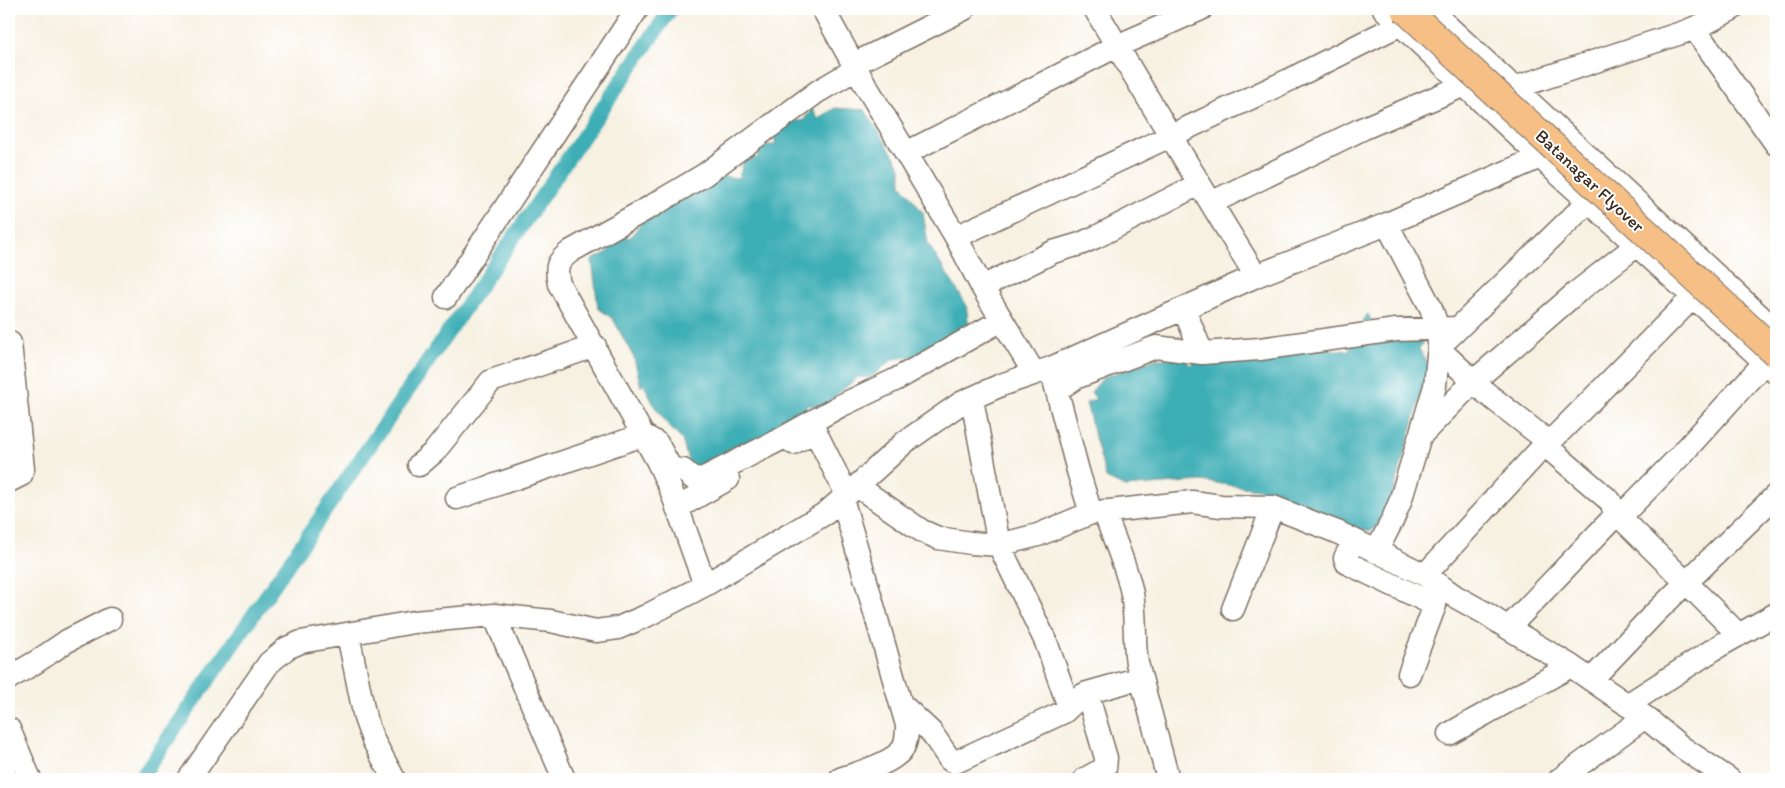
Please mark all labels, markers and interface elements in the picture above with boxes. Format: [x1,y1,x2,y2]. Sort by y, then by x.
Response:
street label: Batanagar Flyover [1531,125,1649,237]

